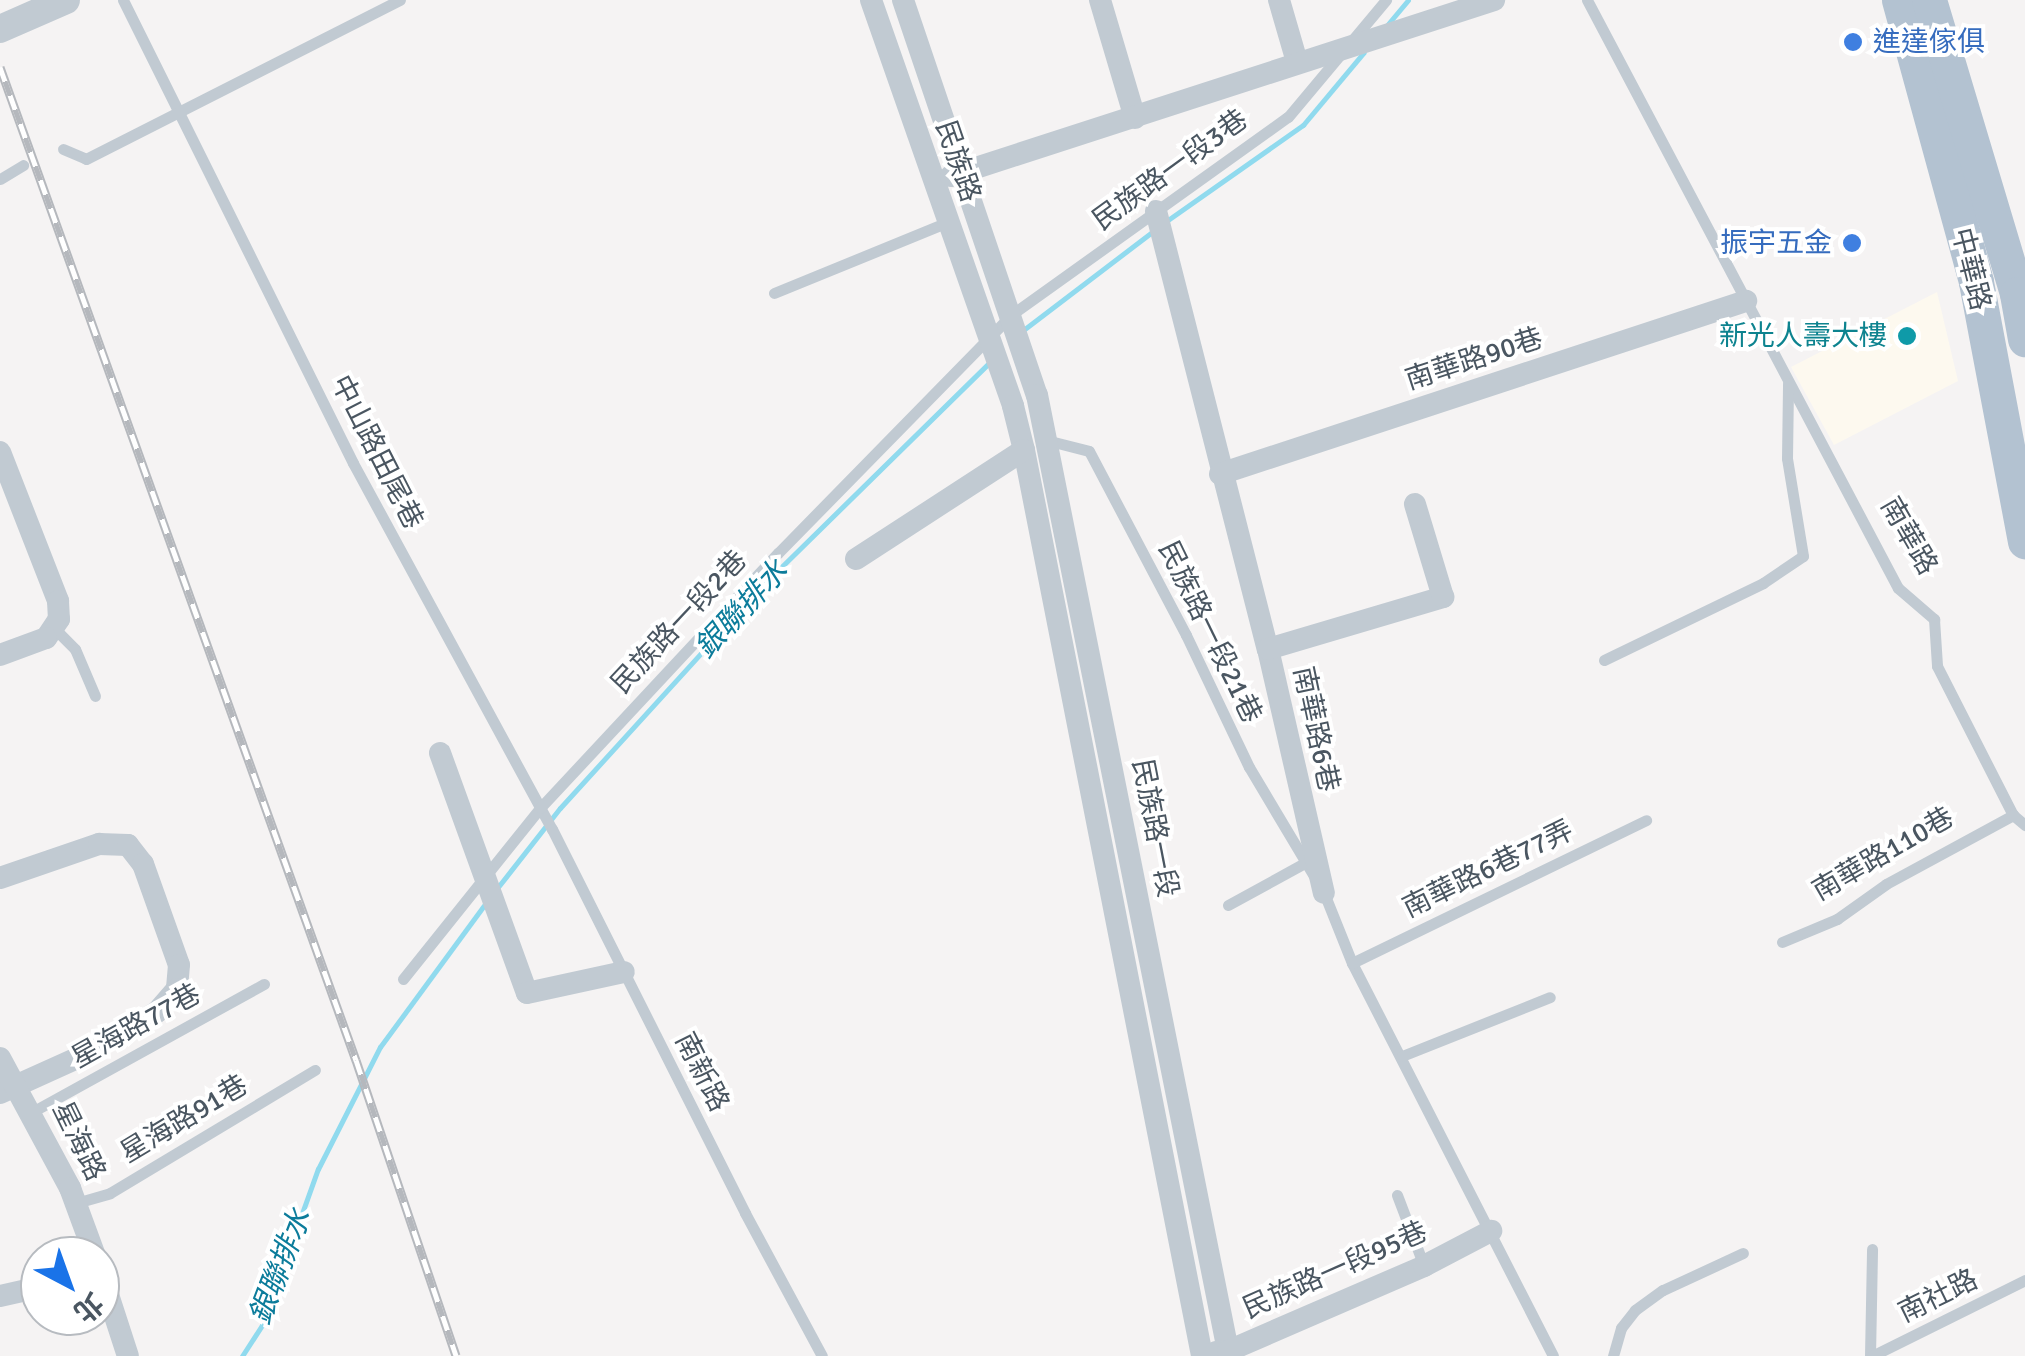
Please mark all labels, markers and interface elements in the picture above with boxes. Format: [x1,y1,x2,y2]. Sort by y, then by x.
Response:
place label: 進達傢俱 [1873,25,1985,59]
marker: 進達傢俱 [1842,31,1864,53]
street label: 民族路一段3巷 [1086,103,1254,237]
street label: 民族路 [928,116,988,206]
street label: 中華路 [1945,224,1997,314]
place label: 振宇五金 [1720,226,1832,260]
marker: 振宇五金 [1841,232,1863,254]
place label: 新光人壽大樓 [1719,319,1887,353]
street label: 南華路90巷 [1401,321,1547,397]
marker: 新光人壽大樓 [1896,325,1918,347]
street label: 中山路田尾巷 [324,370,430,534]
street label: 南華路 [1873,491,1945,581]
street label: 民族路一段21巷 [1151,536,1269,728]
street label: 民族路一段2巷 [604,544,754,700]
water label: 銀聯排水 [688,554,796,666]
street label: 南華路6巷 [1286,663,1346,795]
street label: 民族路一段 [1125,756,1185,900]
street label: 南華路110巷 [1806,800,1960,908]
street label: 南華路6巷77弄 [1397,813,1579,925]
street label: 星海路77巷 [66,977,206,1075]
street label: 南新路 [668,1027,736,1117]
street label: 星海路91巷 [114,1068,254,1170]
street label: 星海路 [45,1096,113,1186]
water label: 銀聯排水 [243,1205,319,1329]
street label: 民族路一段95巷 [1238,1214,1432,1326]
north arrow [20,1236,120,1336]
street label: 南社路 [1893,1262,1983,1330]
text: 北 [67,1285,110,1329]

